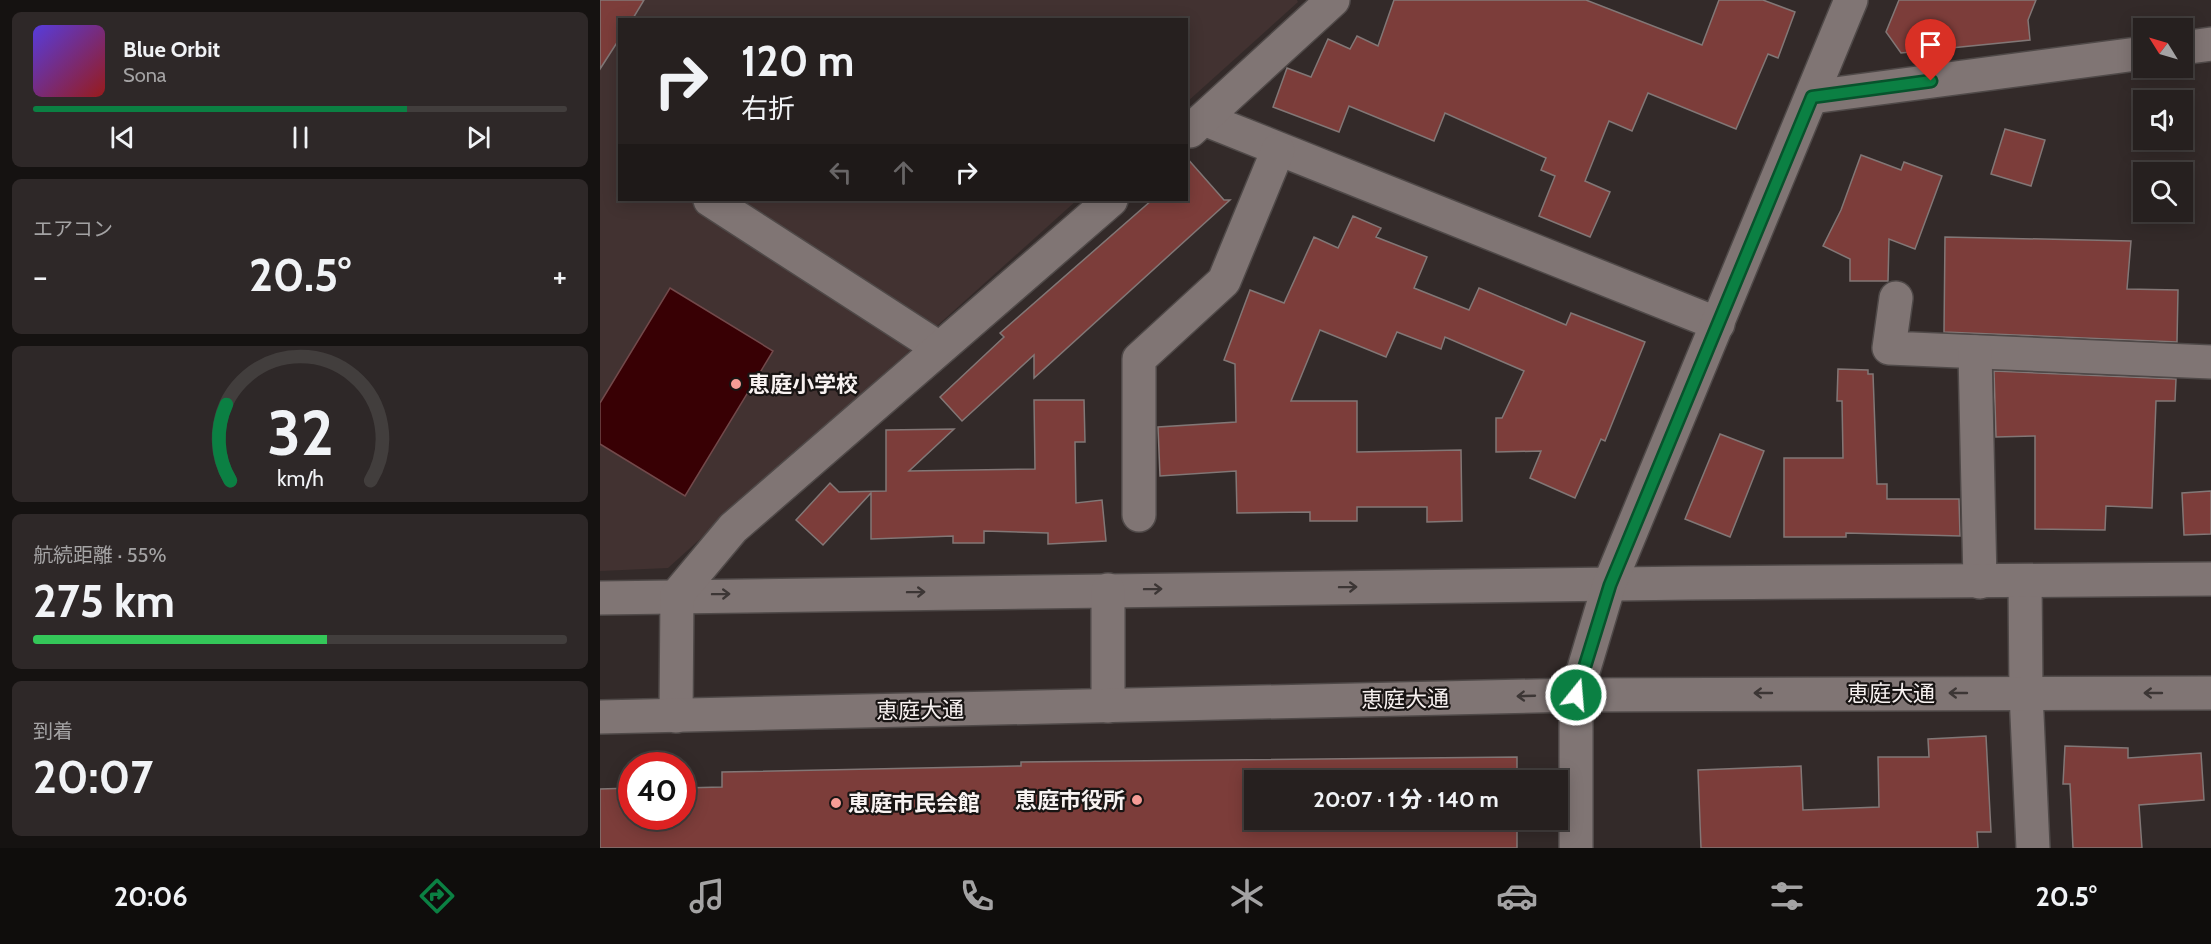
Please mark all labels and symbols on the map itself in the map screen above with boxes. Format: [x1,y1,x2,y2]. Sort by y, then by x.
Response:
north arrow [2133,18,2193,78]
pin [1905,19,1956,81]
place label: 恵庭小学校 [748,371,858,398]
marker: 恵庭小学校 [729,377,743,391]
one-way arrow [1338,581,1358,593]
one-way arrow [1143,583,1163,595]
one-way arrow [906,586,926,598]
one-way arrow [711,589,731,600]
position arrow [1544,663,1608,727]
street label: 恵庭大通 [1847,680,1935,707]
street label: 恵庭大通 [1361,685,1449,714]
one-way arrow [1753,687,1773,699]
one-way arrow [1948,687,1968,699]
one-way arrow [2143,687,2163,699]
one-way arrow [1516,690,1536,702]
street label: 恵庭大通 [876,696,964,725]
speed limit sign: 40 [618,752,696,830]
place label: 恵庭市役所 [1015,787,1125,814]
place label: 恵庭市民会館 [848,790,980,817]
marker: 恵庭市役所 [1130,793,1144,807]
marker: 恵庭市民会館 [829,796,843,810]

